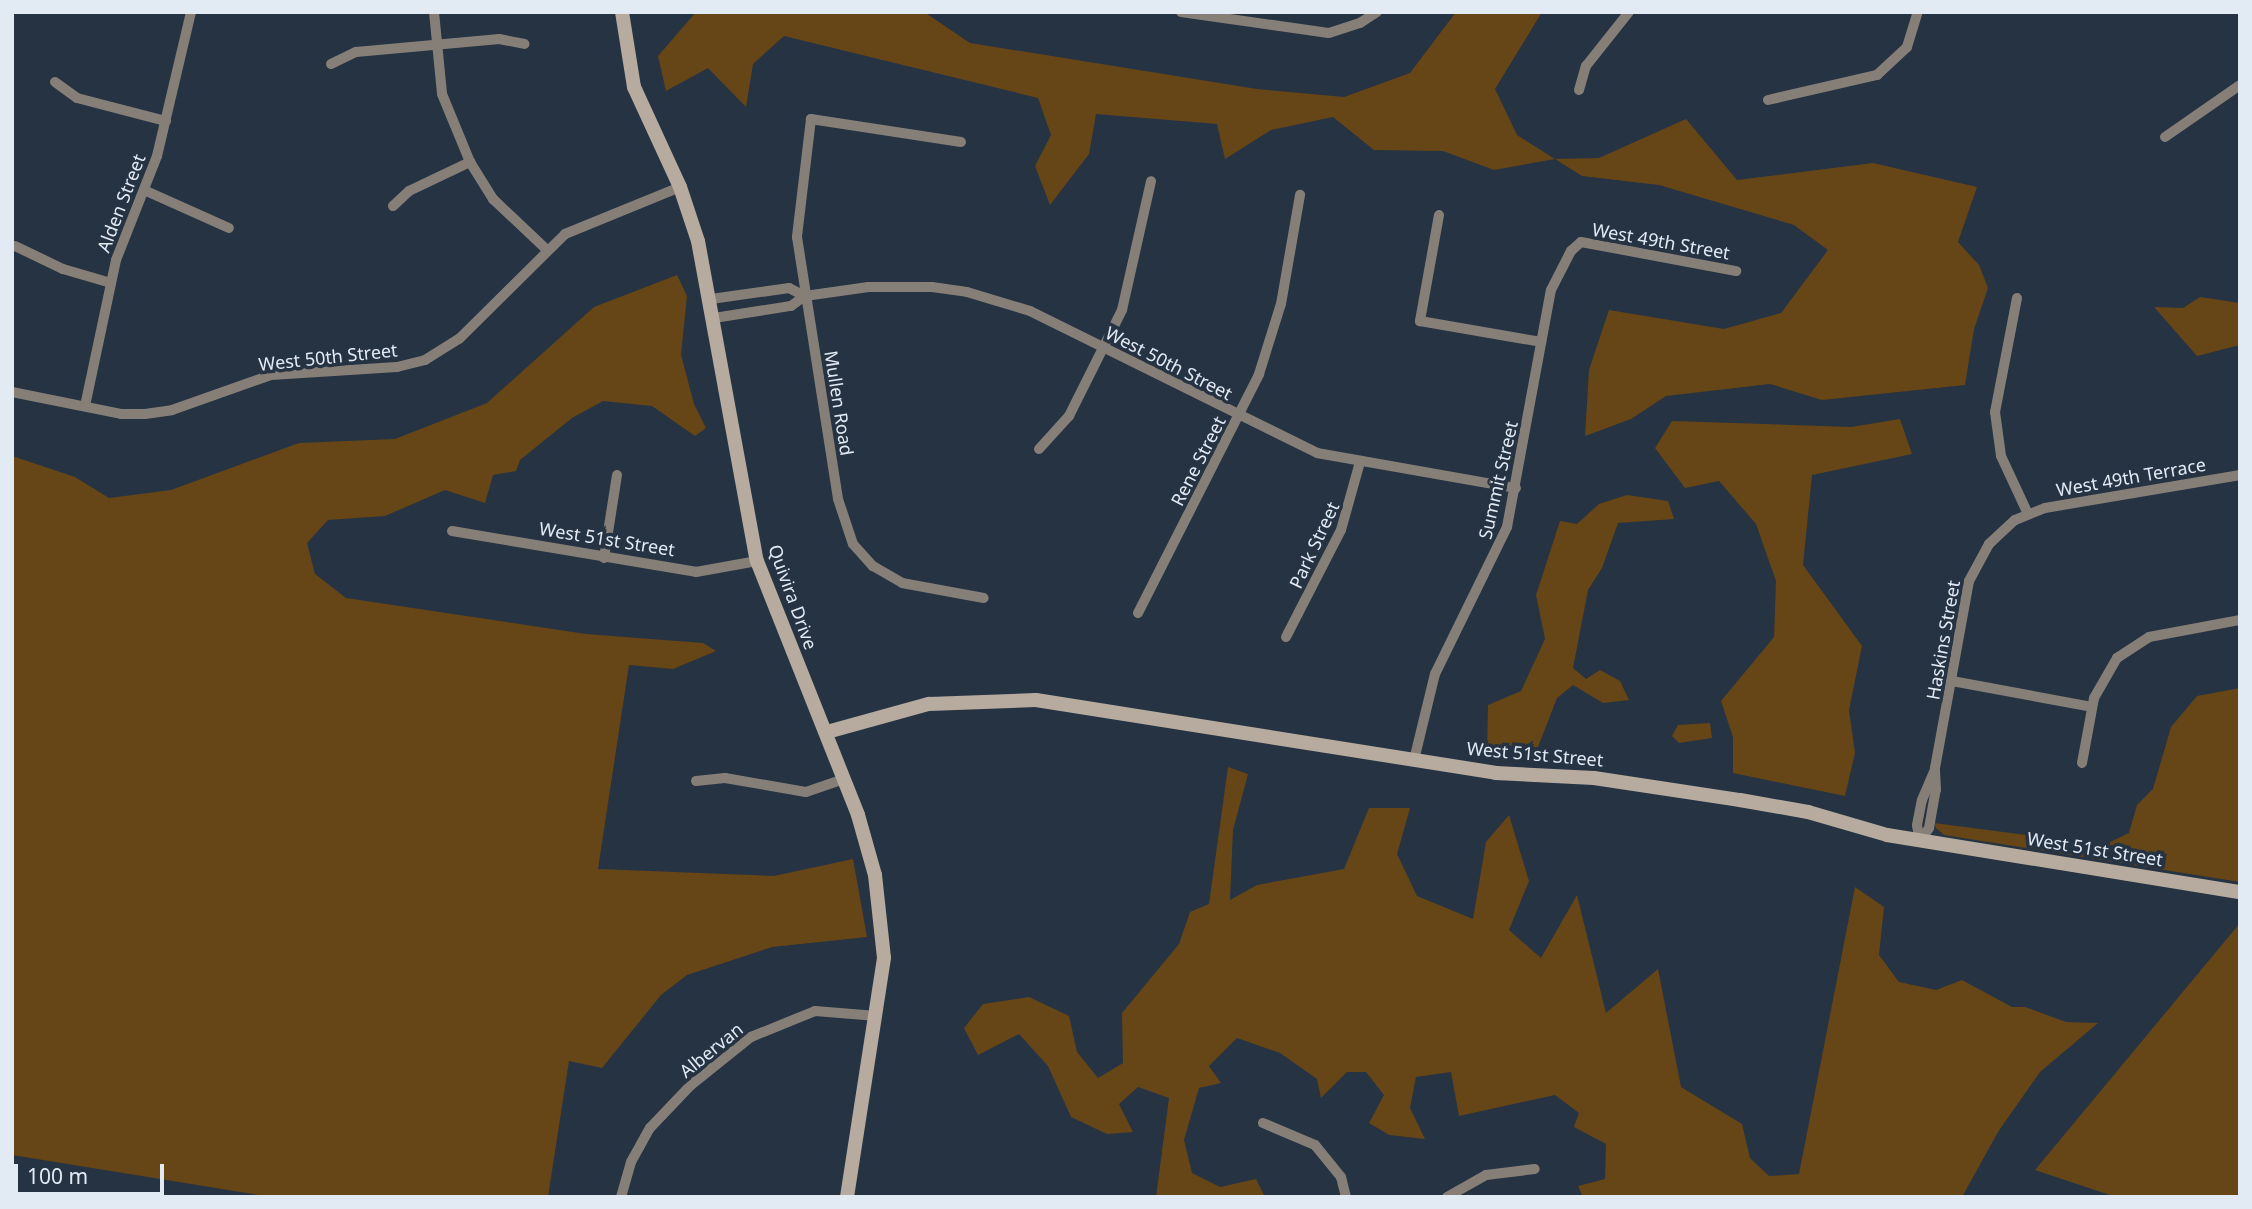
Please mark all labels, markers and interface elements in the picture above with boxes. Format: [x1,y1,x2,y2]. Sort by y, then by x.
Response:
street label: Alden Street [92,151,150,255]
street label: West 49th Street [1590,218,1732,264]
street label: West 50th Street [1102,322,1236,404]
street label: West 50th Street [258,339,398,375]
street label: Mullen Road [820,349,858,457]
street label: Rene Street [1166,413,1230,509]
street label: Summit Street [1474,419,1522,541]
street label: West 49th Terrace [2055,453,2207,501]
street label: Park Street [1285,498,1343,592]
street label: West 51st Street [538,518,676,560]
street label: Quivira Drive [764,542,822,652]
street label: Haskins Street [1922,579,1964,701]
street label: West 51st Street [1466,737,1604,771]
street label: West 51st Street [2026,828,2164,870]
street label: Albervan [675,1018,747,1082]
scale bar [18,1150,168,1194]
text: 100 m [27,1162,88,1190]

